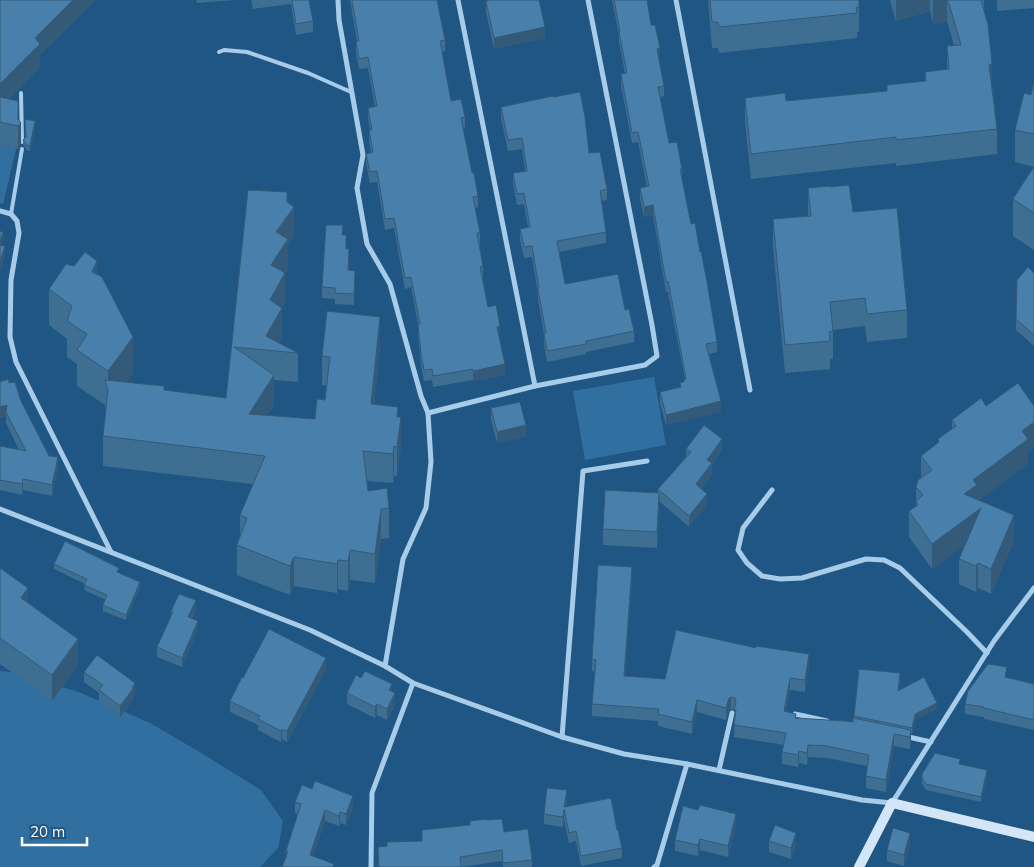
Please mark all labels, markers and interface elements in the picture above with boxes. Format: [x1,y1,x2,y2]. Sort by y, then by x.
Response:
scale bar [22,814,88,846]
text: 20 m [30,822,65,841]

